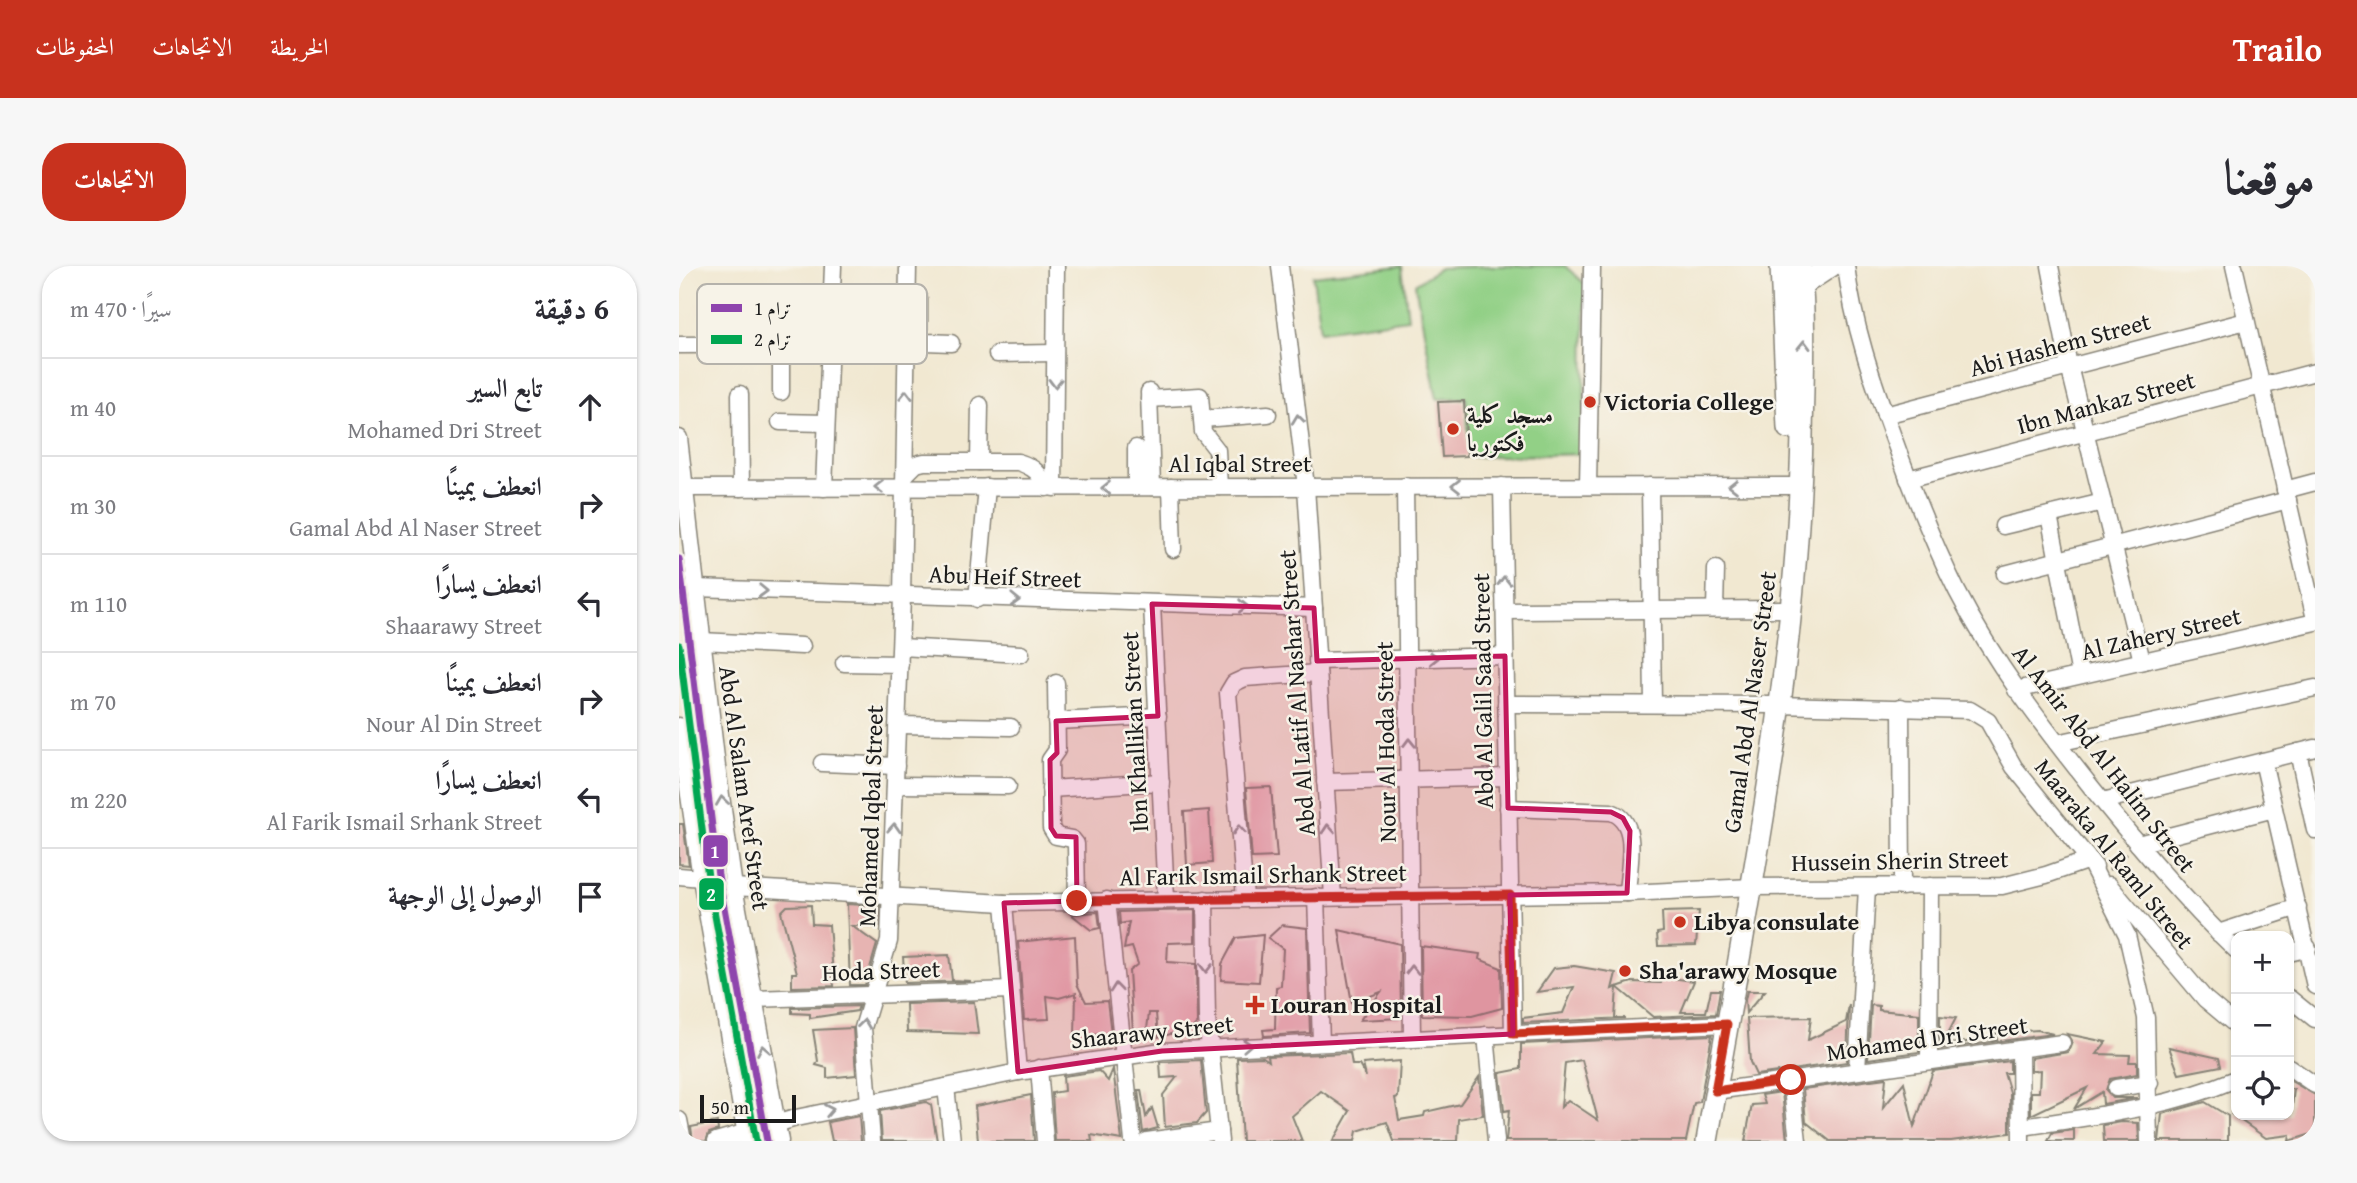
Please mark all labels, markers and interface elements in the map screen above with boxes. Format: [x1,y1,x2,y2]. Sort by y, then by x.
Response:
text: Trailo [2233,25,2322,73]
text: المحفوظات [35,29,114,64]
text: الاتجاهات [152,29,232,64]
text: الخريطة [270,29,329,64]
text: موقعنا [2223,140,2315,212]
button: الاتجاهات [42,143,186,221]
legend [697,284,927,364]
text: 6 دقيقة [534,286,609,330]
text: سيرًا · 470 m [70,292,172,325]
text: ترام 1 [754,294,792,325]
street label: Abi Hashem Street [1965,303,2155,386]
text: ترام 2 [754,325,792,356]
one-way arrow [1796,339,1812,350]
street label: Ibn Mankaz Street [2013,362,2199,443]
text: تابع السير [468,368,542,407]
one-way arrow [1047,378,1063,389]
place label: Victoria College [1604,384,1774,419]
icon: ahead [571,388,609,426]
one-way arrow [898,389,914,399]
text: 40 m [70,391,116,424]
marker: Victoria College [1582,394,1598,410]
place label: مسجد كلية فكتوريا [1467,397,1553,460]
text: Mohamed Dri Street [348,413,542,446]
one-way arrow [1290,413,1305,425]
marker: مسجد كلية فكتوريا [1445,421,1461,437]
street label: Al Iqbal Street [1168,446,1312,481]
text: انعطف يمينًا [446,466,542,505]
one-way arrow [1450,478,1461,494]
one-way arrow [1727,478,1737,494]
one-way arrow [873,479,883,495]
one-way arrow [1100,480,1111,495]
icon: right [571,486,609,524]
text: 30 m [70,489,116,522]
text: Gamal Abd Al Naser Street [289,511,542,544]
street label: Abd Al Latif Al Nashar Street [1269,548,1324,837]
street label: Abu Heif Street [928,556,1083,597]
text: انعطف يسارًا [435,564,542,603]
street label: Gamal Abd Al Naser Street [1714,568,1785,835]
street label: Abd Al Galil Saad Street [1463,572,1502,809]
one-way arrow [1496,576,1512,586]
icon: left [571,584,609,622]
one-way arrow [758,584,769,599]
text: 110 m [70,587,127,620]
one-way arrow [1011,592,1021,608]
one-way arrow [1238,598,1248,614]
street label: Al Zahery Street [2077,598,2245,669]
text: Shaarawy Street [385,609,542,642]
street label: Ibn Khallikan Street [1112,630,1157,833]
street label: Al Amir Abd Al Halim Street [2004,637,2205,880]
street label: Nour Al Hoda Street [1366,641,1405,843]
one-way arrow [1430,650,1440,666]
text: انعطف يمينًا [446,662,542,701]
street label: Abd Al Salam Aref Street [710,663,779,913]
icon: right [571,682,609,720]
text: 70 m [70,685,116,718]
street label: Mohamed Iqbal Street [849,704,892,928]
text: Nour Al Din Street [366,707,542,740]
one-way arrow [1401,737,1417,747]
street label: Maaraka Al Raml Street [2026,751,2203,957]
text: انعطف يسارًا [435,760,542,799]
icon: left [571,780,609,818]
text: 220 m [70,783,127,816]
one-way arrow [714,795,729,807]
text: Al Farik Ismail Srhank Street [266,805,542,838]
one-way arrow [886,823,901,834]
one-way arrow [1321,823,1336,834]
one-way arrow [1232,825,1247,836]
line badge: 1 [702,834,729,868]
text: 1 [710,837,720,865]
street label: Hussein Sherin Street [1791,841,2009,880]
street label: Al Farik Ismail Srhank Street [1119,854,1408,895]
text: الوصول إلى الوجهة [388,875,542,914]
line badge: 2 [698,877,725,911]
icon: arrive [571,878,609,916]
text: 2 [706,880,716,908]
route end [1061,885,1092,916]
place label: Libya consulate [1694,904,1860,939]
marker: Libya consulate [1672,914,1688,930]
map controls [2231,931,2294,1120]
button: + [2231,931,2294,994]
street label: Hoda Street [821,951,941,990]
place label: Sha'arawy Mosque [1639,953,1838,988]
one-way arrow [1198,963,1214,973]
marker: Sha'arawy Mosque [1617,963,1633,979]
one-way arrow [1404,964,1419,975]
one-way arrow [1109,982,1124,994]
place label: Louran Hospital [1271,987,1443,1022]
button: − [2231,994,2294,1057]
marker: Louran Hospital [1245,995,1265,1015]
street label: Shaarawy Street [1069,1005,1236,1057]
street label: Mohamed Dri Street [1824,1007,2030,1070]
one-way arrow [857,1018,872,1030]
one-way arrow [1242,1038,1253,1053]
one-way arrow [756,1044,771,1056]
button: locate [2231,1057,2294,1120]
route start [1775,1064,1806,1095]
scale bar [700,1092,796,1124]
text: 50 m [711,1093,749,1121]
one-way arrow [823,1104,835,1119]

